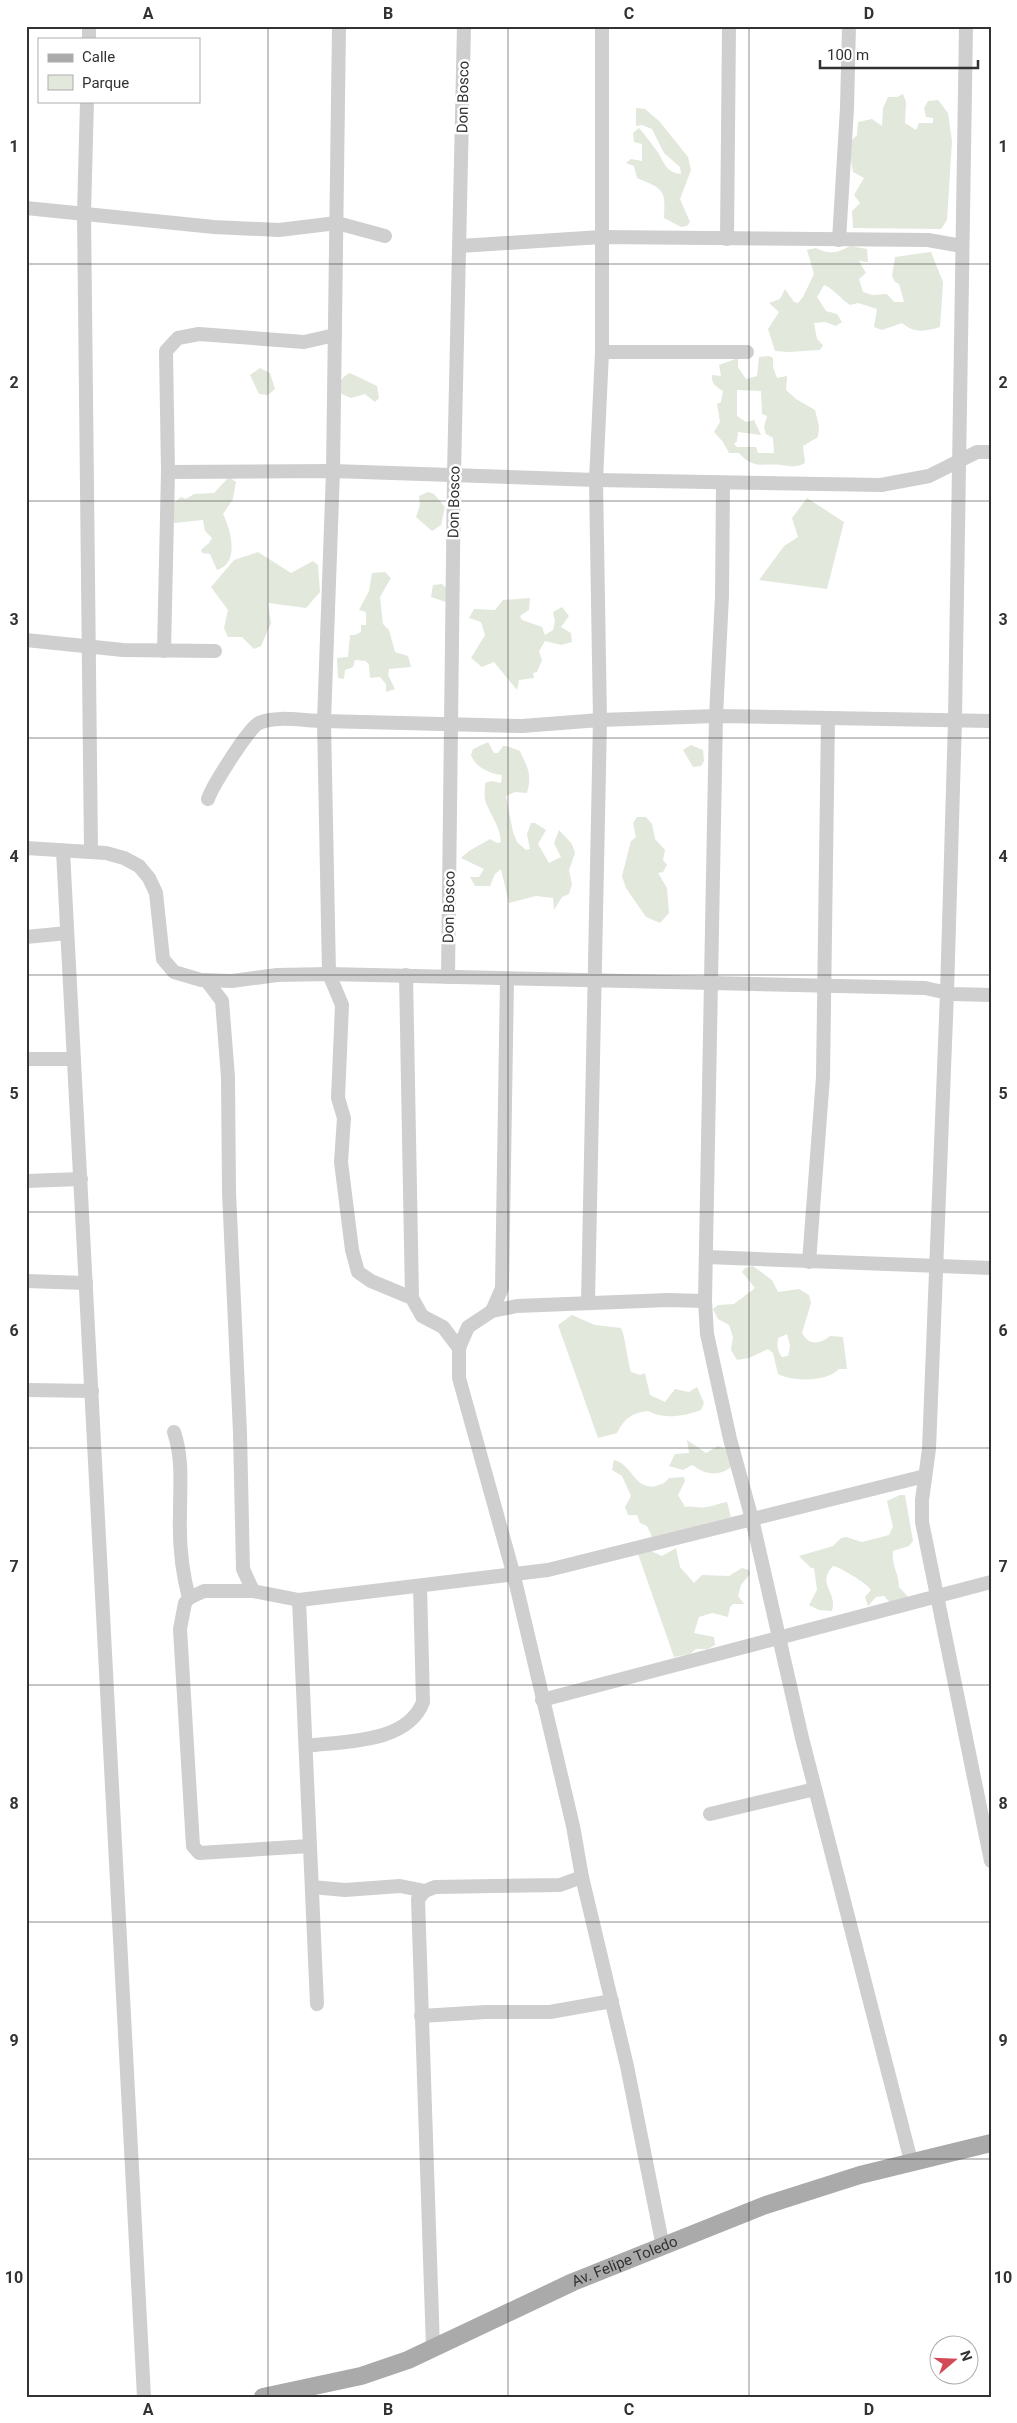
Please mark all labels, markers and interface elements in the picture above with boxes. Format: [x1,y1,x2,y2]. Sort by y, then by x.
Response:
text: A [143,4,154,23]
text: B [383,4,393,23]
text: C [624,4,634,23]
text: D [864,4,874,23]
legend [38,38,200,102]
scale bar [820,38,977,70]
text: 100 m [827,46,869,64]
text: Calle [82,48,115,66]
street label: Don Bosco [453,61,473,133]
text: Parque [82,74,129,92]
text: 1 [9,137,19,156]
text: 1 [998,137,1008,156]
text: 2 [9,373,19,392]
text: 2 [998,373,1008,392]
street label: Don Bosco [444,466,464,538]
text: 3 [9,610,19,629]
text: 3 [998,610,1008,629]
text: 4 [9,847,19,866]
text: 4 [998,847,1008,866]
street label: Don Bosco [439,871,459,943]
text: 5 [9,1084,19,1103]
text: 5 [998,1084,1008,1103]
text: 6 [9,1321,19,1340]
text: 6 [998,1321,1008,1340]
text: 7 [9,1557,19,1576]
text: 7 [998,1557,1008,1576]
text: 8 [9,1794,19,1813]
text: 8 [998,1794,1008,1813]
text: 9 [9,2031,19,2050]
text: 9 [998,2031,1008,2050]
street label: Av. Felipe Toledo [569,2232,680,2291]
text: 10 [5,2268,23,2287]
text: 10 [994,2268,1012,2287]
north arrow [930,2336,980,2386]
text: N [957,2348,975,2363]
text: A [143,2400,154,2419]
text: B [383,2400,393,2419]
text: C [624,2400,634,2419]
text: D [864,2400,874,2419]

